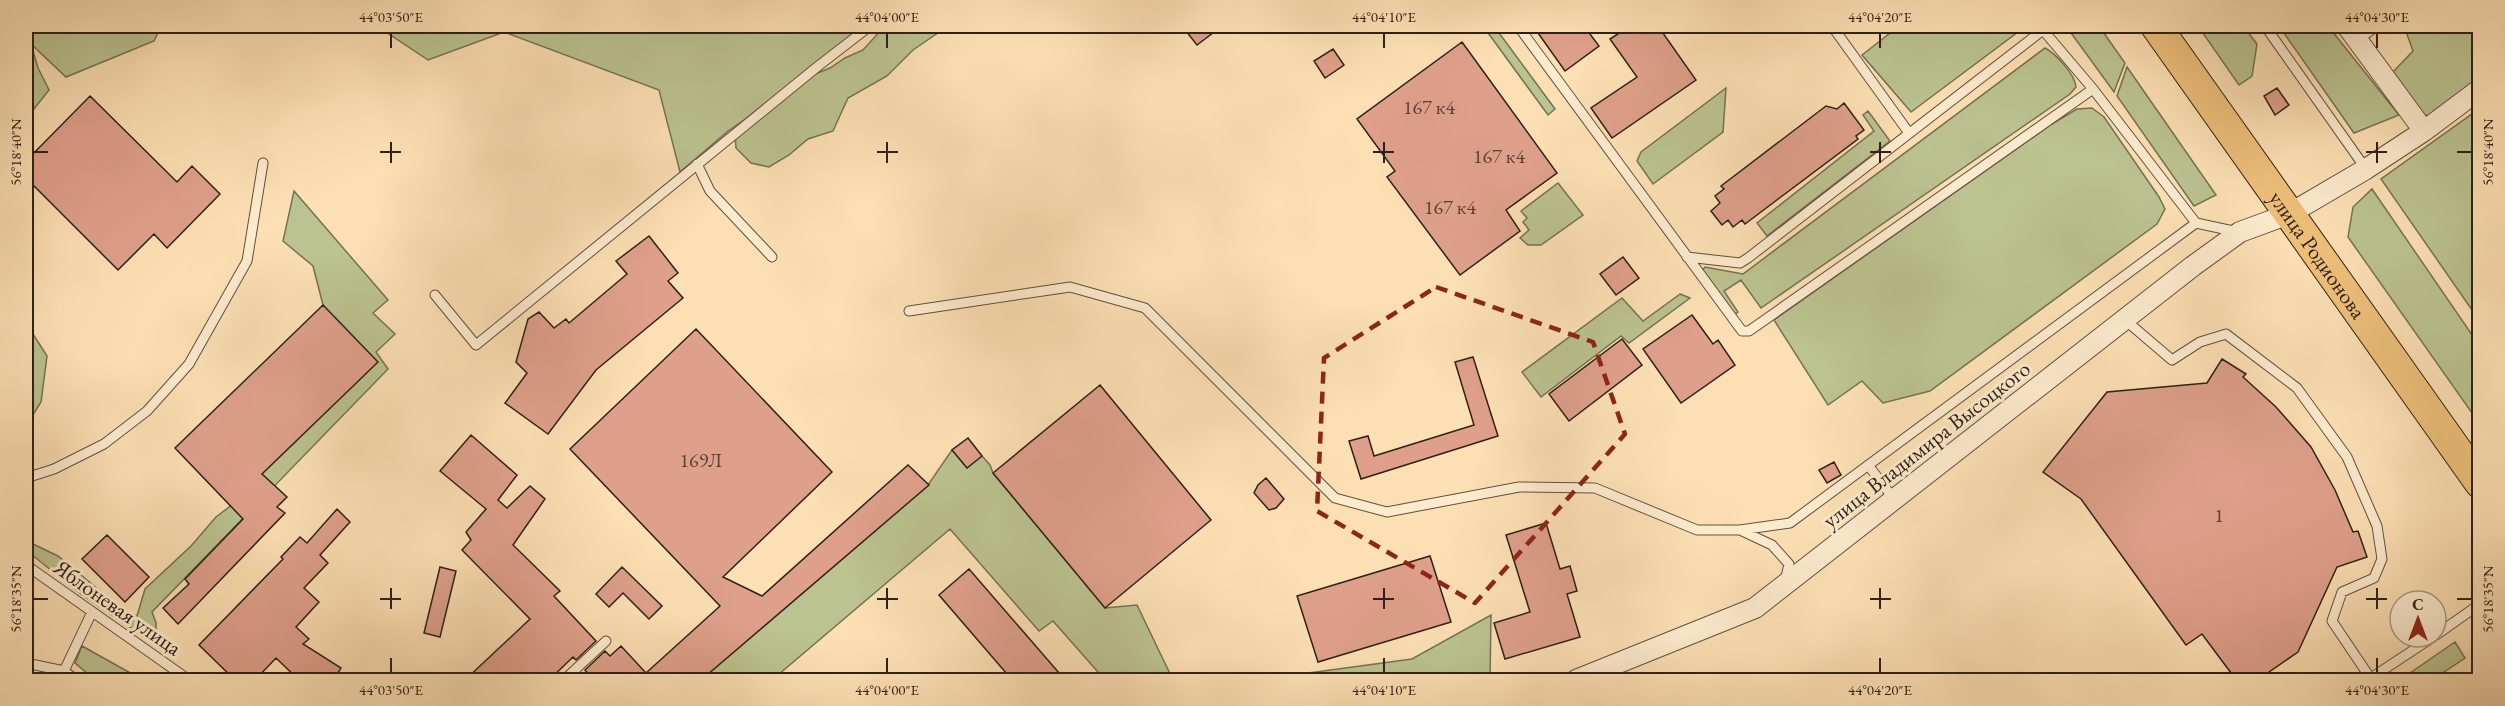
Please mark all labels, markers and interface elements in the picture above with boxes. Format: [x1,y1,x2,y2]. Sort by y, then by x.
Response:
text: 44°03'50"E [359,7,424,26]
text: 44°04'00"E [855,7,920,26]
text: 44°04'10"E [1352,7,1417,26]
text: 44°04'20"E [1848,7,1913,26]
text: 44°04'30"E [2345,7,2410,26]
house number: 167 к4 [1403,94,1455,120]
text: 56°18'40"N [6,118,25,186]
text: 56°18'40"N [2478,118,2497,186]
house number: 167 к4 [1473,143,1525,169]
street label: улица Родионова [2262,185,2373,325]
house number: 167 к4 [1424,194,1476,220]
street label: улица Владимира Высоцкого [1817,354,2036,535]
house number: 169Л [679,447,723,473]
house number: 1 [2214,502,2224,528]
street label: Яблоневая улица [47,552,187,662]
text: 56°18'35"N [6,565,25,633]
text: 56°18'35"N [2478,565,2497,633]
north arrow [2388,589,2448,649]
text: С [2412,594,2424,615]
text: 44°03'50"E [359,680,424,699]
text: 44°04'00"E [855,680,920,699]
text: 44°04'10"E [1352,680,1417,699]
text: 44°04'20"E [1848,680,1913,699]
text: 44°04'30"E [2345,680,2410,699]

